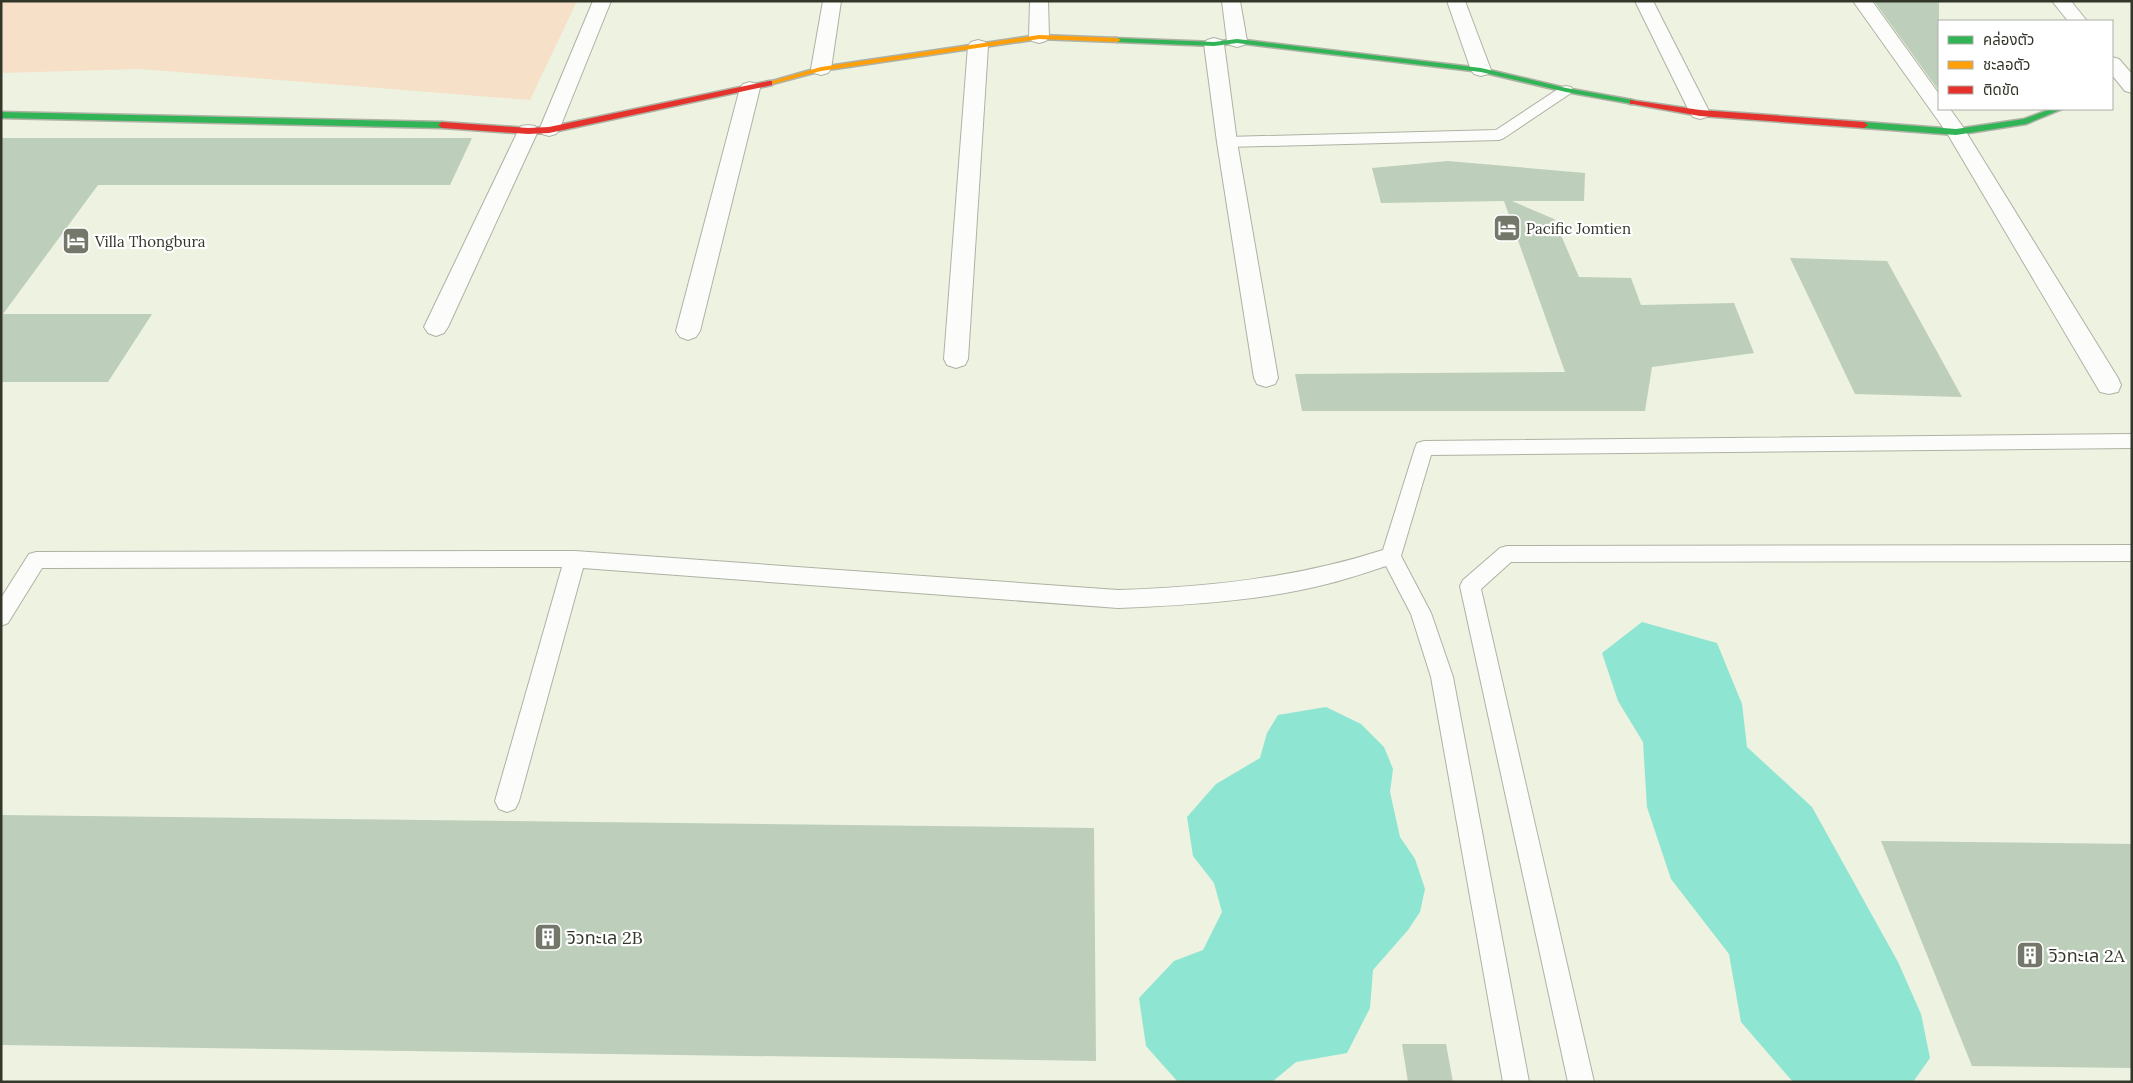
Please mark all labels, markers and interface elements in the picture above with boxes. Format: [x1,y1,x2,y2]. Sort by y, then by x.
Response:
legend [1938,20,2113,110]
text: คล่องตัว [1983,30,2034,49]
text: ชะลอตัว [1983,55,2030,74]
text: ติดขัด [1983,80,2019,99]
hotel icon: Pacific Jomtien [1492,213,1522,243]
place label: Pacific Jomtien [1526,219,1631,238]
hotel icon: Villa Thongbura [61,226,91,256]
place label: Villa Thongbura [94,232,206,251]
building icon: วิวทะเล 2B [533,922,563,952]
place label: วิวทะเล 2B [566,926,643,949]
building icon: วิวทะเล 2A [2015,940,2045,970]
place label: วิวทะเล 2A [2048,944,2126,967]

